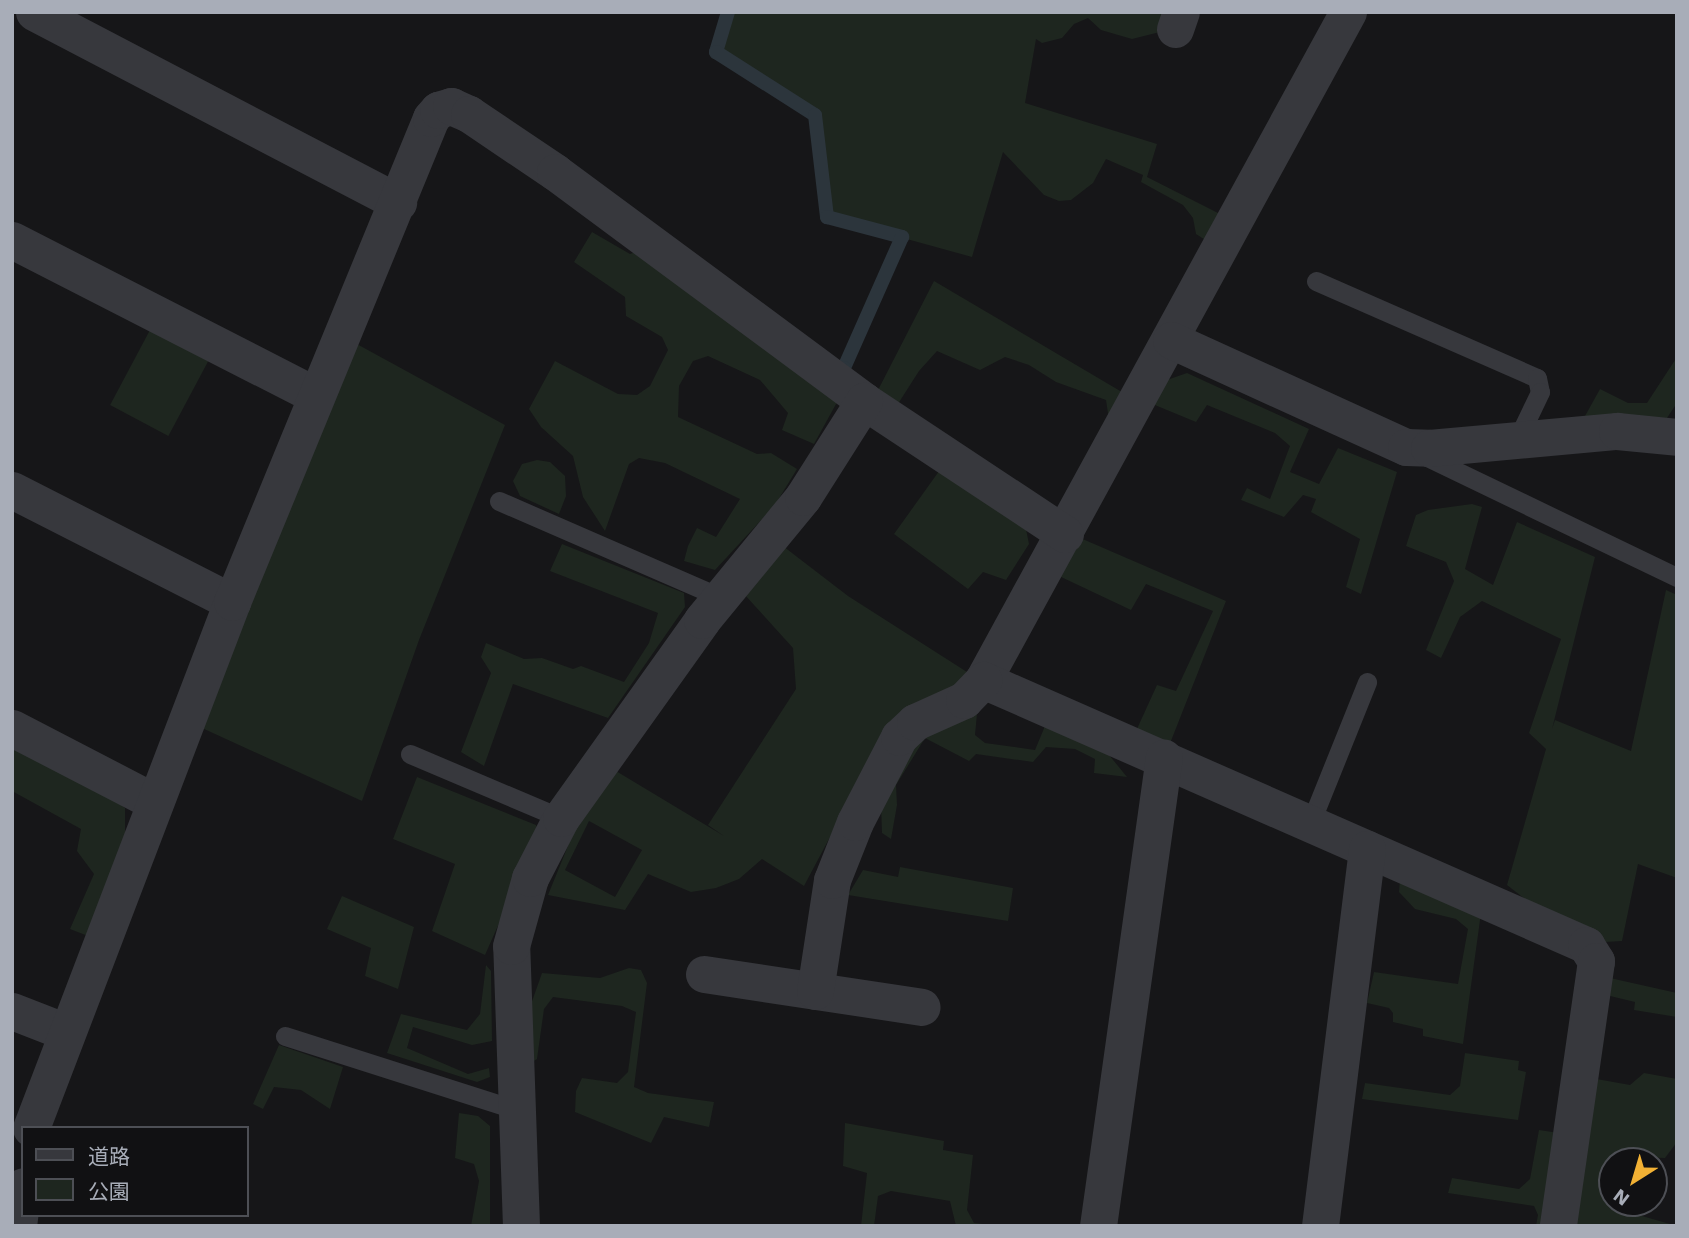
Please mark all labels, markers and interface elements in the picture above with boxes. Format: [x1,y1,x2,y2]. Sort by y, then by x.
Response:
legend [21,1126,248,1217]
text: 道路 [88,1144,130,1169]
north arrow [1598,1147,1668,1217]
text: 公園 [88,1179,130,1204]
text: N [1609,1184,1634,1211]

